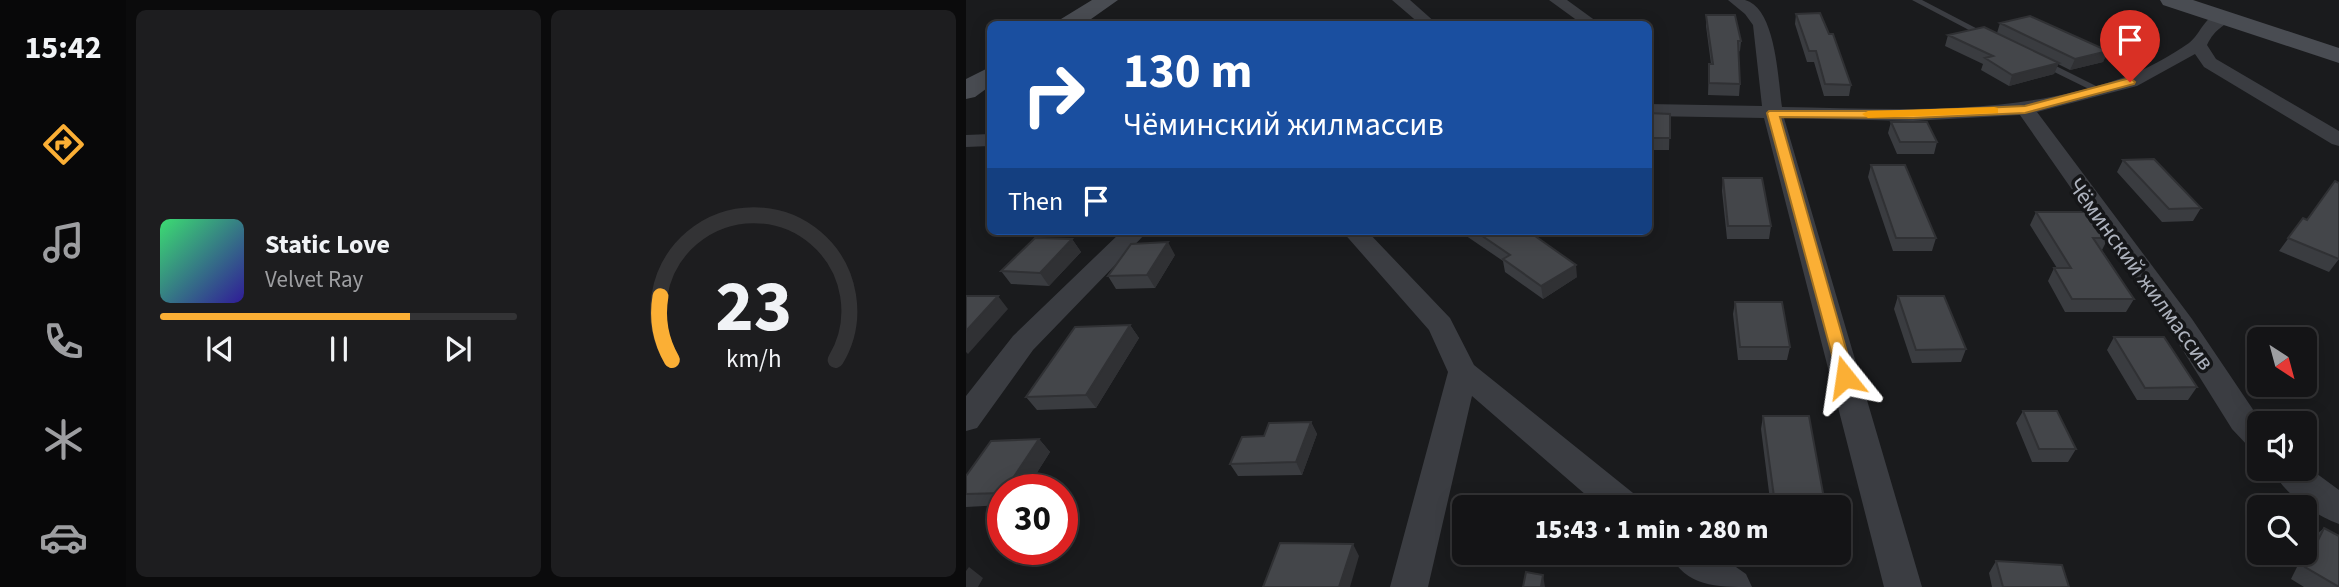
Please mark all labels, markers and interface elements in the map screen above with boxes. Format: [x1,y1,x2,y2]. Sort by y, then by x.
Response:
pin [2100,10,2160,82]
icon: arrive [2111,21,2149,59]
text: 15:42 [24,25,102,71]
text: 130 m [1123,37,1252,107]
icon: right [1008,49,1099,140]
text: Чёминский жилмассив [1123,102,1444,148]
icon: directions [39,120,88,169]
street label: Чёминский жилмассив [2060,171,2222,377]
icon: arrive [1077,182,1115,220]
text: Then [1008,183,1063,220]
icon: music [39,218,88,267]
text: Static Love [265,226,390,263]
text: 23 [715,255,792,359]
text: Velvet Ray [265,263,363,296]
icon: phone [39,317,88,366]
north arrow [2247,327,2317,397]
map controls [2247,327,2317,565]
icon: previous [201,330,239,368]
icon: pause [320,330,358,368]
icon: next [439,330,477,368]
text: km/h [726,340,781,376]
position arrow [1808,340,1882,414]
button: sound [2247,411,2317,481]
icon: climate [39,415,88,464]
speed limit sign: 30 [987,474,1078,565]
button: search [2247,495,2317,565]
text: 15:43 · 1 min · 280 m [1535,511,1768,548]
icon: car [39,513,88,562]

